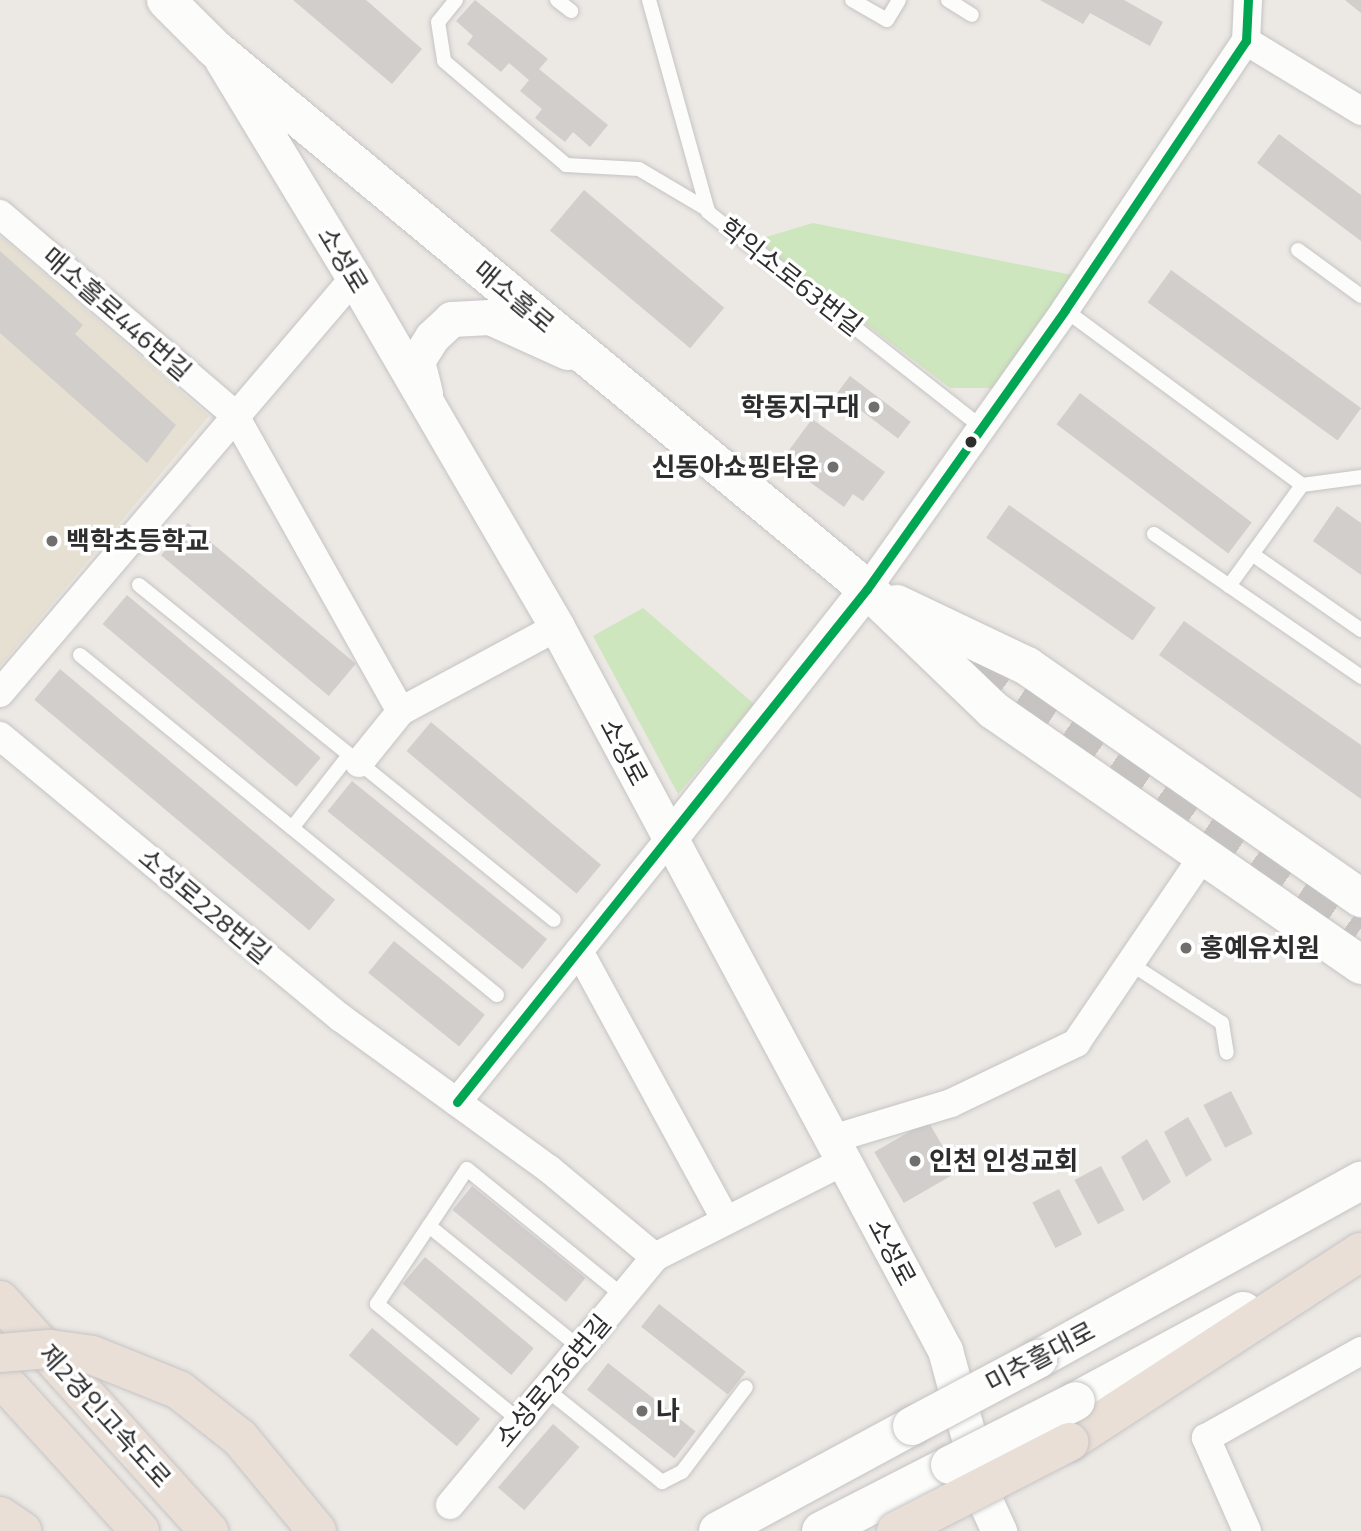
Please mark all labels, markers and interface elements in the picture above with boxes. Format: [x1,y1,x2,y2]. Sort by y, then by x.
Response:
street label: 학익소로63번길 [713,212,869,342]
street label: 소성로 [311,221,375,299]
street label: 매소홀로446번길 [36,241,198,387]
street label: 매소홀로 [467,254,561,340]
place label: 학동지구대 [740,391,860,423]
marker: 학동지구대 [866,399,882,415]
unlabelled marker [964,435,978,449]
place label: 신동아쇼핑타운 [652,451,819,483]
marker: 신동아쇼핑타운 [825,459,841,475]
place label: 백학초등학교 [66,525,210,557]
marker: 백학초등학교 [44,533,60,549]
street label: 소성로 [593,713,655,791]
street label: 소성로228번길 [132,842,278,970]
place label: 홍예유치원 [1200,932,1320,964]
marker: 홍예유치원 [1178,940,1194,956]
place label: 인천 인성교회 [929,1145,1078,1177]
marker: 인천 인성교회 [907,1153,923,1169]
street label: 소성로 [861,1213,923,1291]
street label: 소성로256번길 [489,1308,617,1454]
street label: 미추홀대로 [980,1315,1100,1399]
street label: 제2경인고속도로 [33,1338,177,1494]
place label: 나 [656,1395,680,1427]
marker: 나 [634,1403,650,1419]

